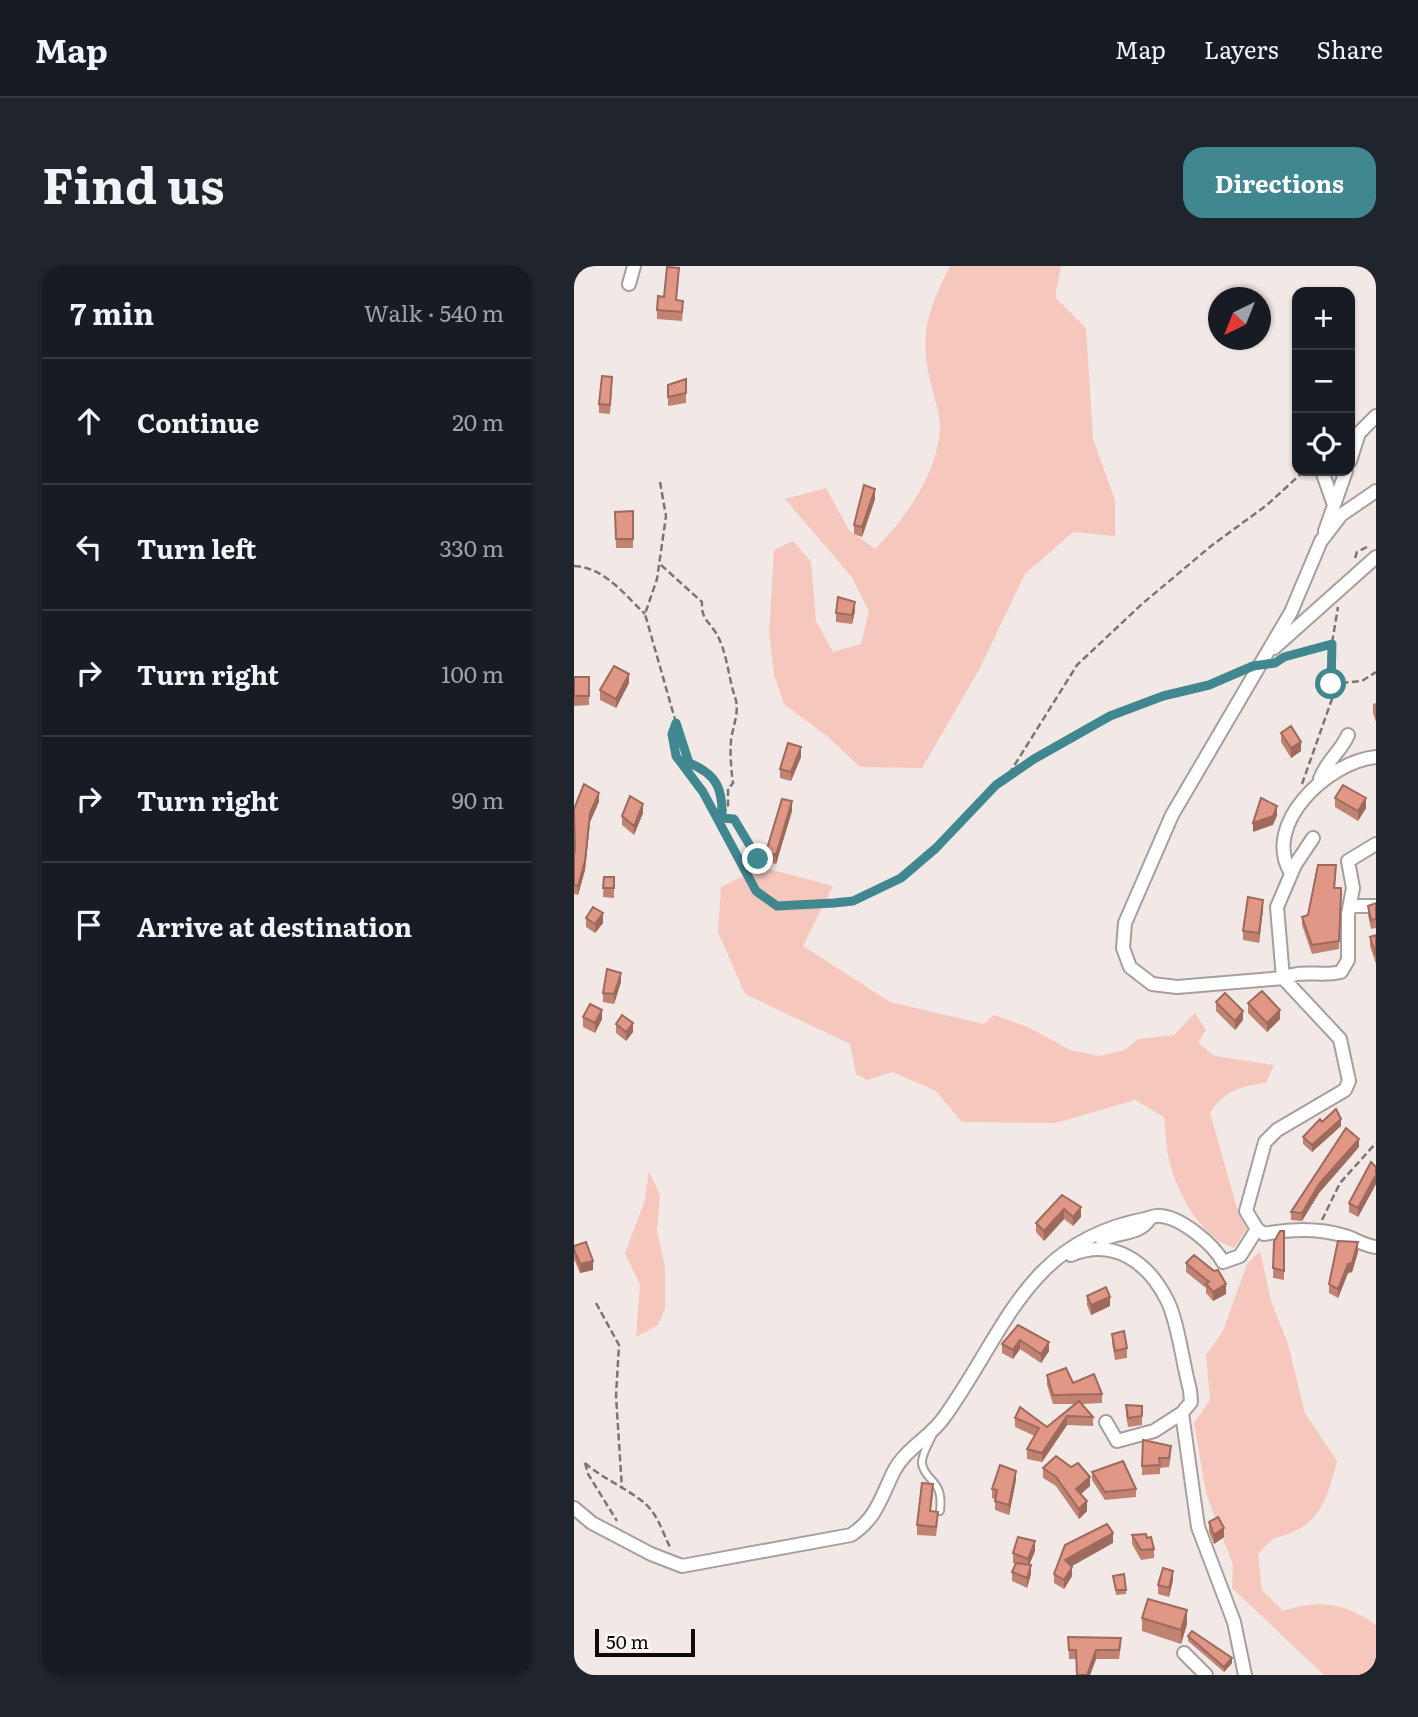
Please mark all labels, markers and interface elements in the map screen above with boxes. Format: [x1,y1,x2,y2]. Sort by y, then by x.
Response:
text: Map [35,24,108,73]
text: Map [1115,31,1166,66]
text: Layers [1204,31,1278,66]
text: Share [1316,31,1383,66]
text: Find us [42,146,225,219]
button: Directions [1183,147,1376,218]
north arrow [1208,287,1271,350]
map controls [1292,287,1355,476]
button: + [1292,287,1355,350]
text: 7 min [70,290,154,334]
text: Walk · 540 m [364,295,504,329]
button: − [1292,350,1355,413]
icon: ahead [70,402,108,440]
text: Continue [137,402,259,441]
text: 20 m [452,404,504,438]
button: locate [1292,413,1355,476]
icon: left [70,528,108,566]
text: Turn left [137,528,256,567]
text: 330 m [440,530,504,564]
icon: right [70,654,108,692]
text: Turn right [137,654,279,693]
text: 100 m [441,656,504,690]
route start [1315,668,1346,699]
icon: right [70,780,108,818]
text: Turn right [137,780,279,819]
text: 90 m [452,782,504,816]
route end [742,843,773,874]
icon: arrive [70,906,108,944]
text: Arrive at destination [137,906,412,945]
scale bar [595,1626,695,1658]
text: 50 m [606,1627,649,1655]

